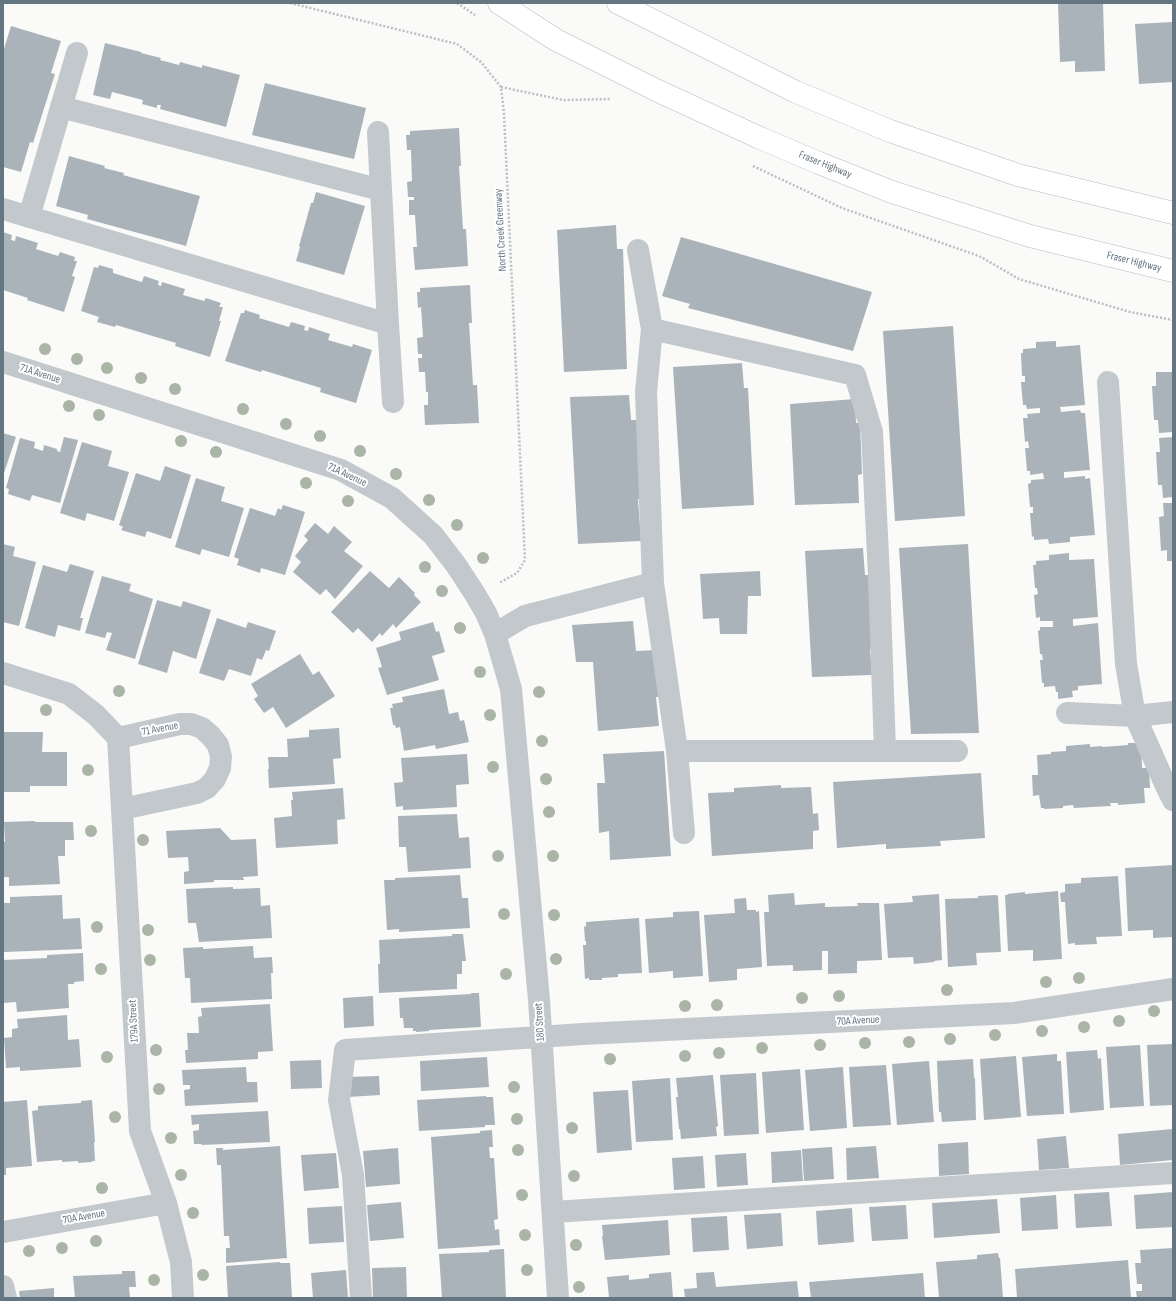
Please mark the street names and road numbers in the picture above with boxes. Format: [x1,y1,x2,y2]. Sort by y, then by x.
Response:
street label: Fraser Highway [797,148,853,182]
street label: North Creek Greenway [492,188,510,272]
street label: Fraser Highway [1105,249,1163,275]
street label: 71A Avenue [18,361,62,387]
street label: 71A Avenue [325,460,369,490]
street label: 71 Avenue [141,719,179,739]
street label: 179A Street [126,999,142,1043]
street label: 180 Street [532,1002,548,1042]
street label: 70A Avenue [836,1013,880,1029]
street label: 70A Avenue [62,1207,106,1227]

